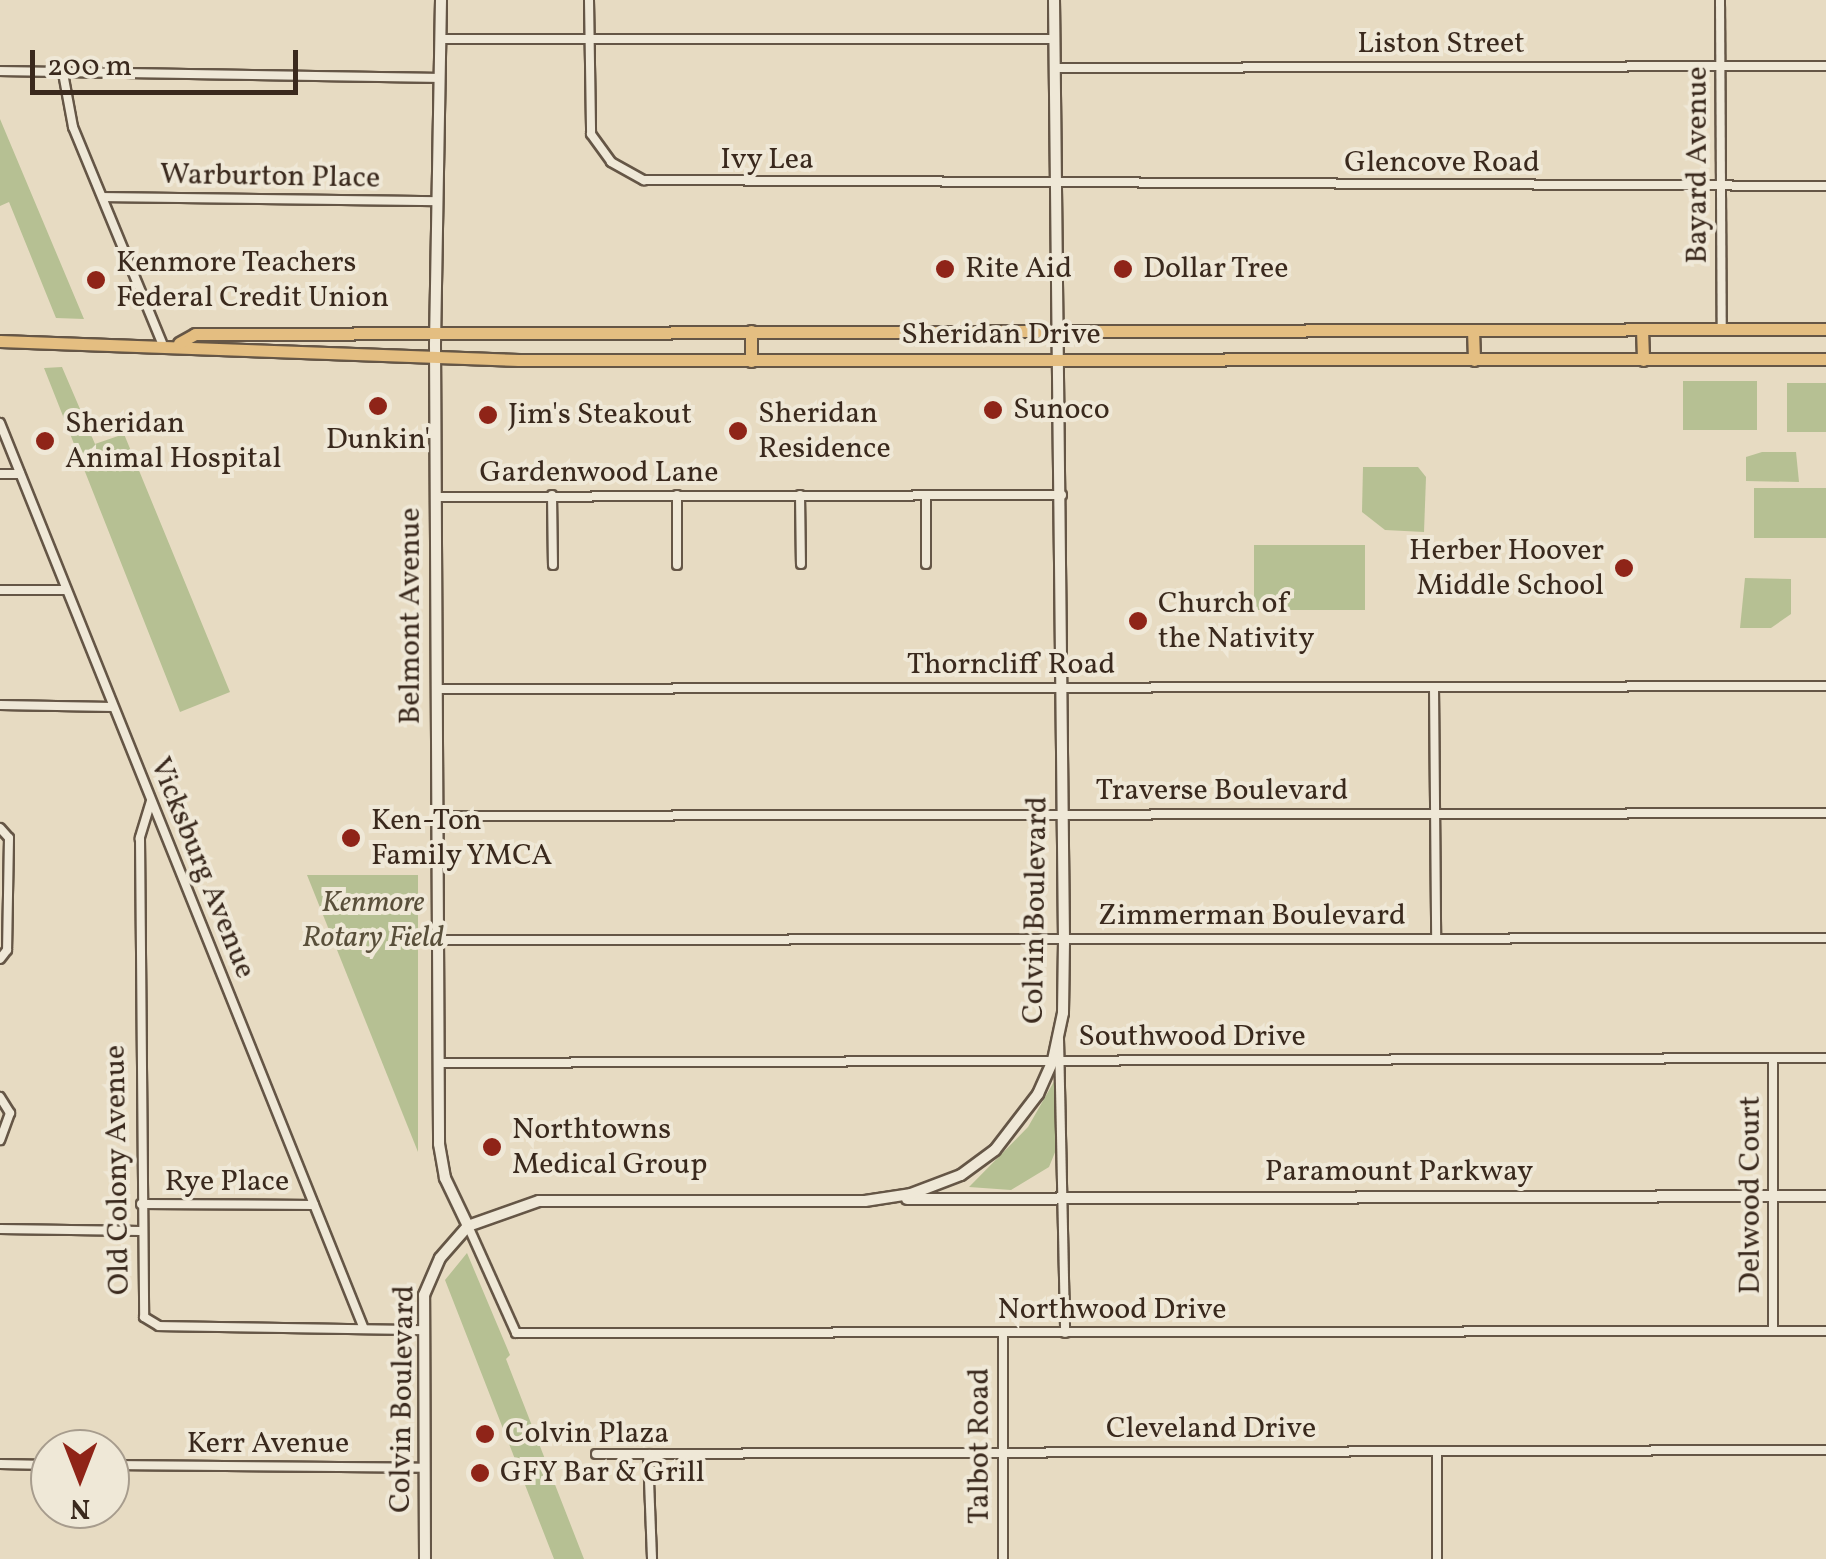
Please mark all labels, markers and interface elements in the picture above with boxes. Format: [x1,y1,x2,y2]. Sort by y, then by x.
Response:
street label: Liston Street [1357,26,1525,62]
scale bar [35,30,302,92]
text: 200 m [47,46,132,88]
street label: Bayard Avenue [1680,66,1716,264]
street label: Ivy Lea [720,142,814,178]
street label: Glencove Road [1344,145,1540,181]
street label: Warburton Place [159,157,381,197]
place label: Kenmore Teachers Federal Credit Union [116,245,389,316]
place label: Rite Aid [965,251,1072,287]
place label: Dollar Tree [1143,251,1289,287]
marker: Rite Aid [934,258,956,280]
marker: Dollar Tree [1112,258,1134,280]
marker: Kenmore Teachers Federal Credit Union [85,269,107,291]
street label: Sheridan Drive [901,317,1101,353]
place label: Sunoco [1013,392,1110,428]
marker: Dunkin' [367,395,389,417]
place label: Sheridan Residence [758,396,891,466]
place label: Jim's Steakout [508,397,692,433]
marker: Sunoco [982,399,1004,421]
marker: Jim's Steakout [477,404,499,426]
place label: Sheridan Animal Hospital [65,406,282,476]
marker: Sheridan Residence [727,420,749,442]
place label: Dunkin' [326,422,430,458]
marker: Sheridan Animal Hospital [34,430,56,452]
street label: Gardenwood Lane [480,455,718,491]
street label: Belmont Avenue [393,508,429,724]
place label: Herber Hoover Middle School [1409,533,1604,604]
marker: Herber Hoover Middle School [1613,557,1635,579]
place label: Church of the Nativity [1158,586,1315,656]
marker: Church of the Nativity [1127,610,1149,632]
street label: Thorncliff Road [908,647,1114,683]
street label: Vicksburg Avenue [141,752,263,984]
street label: Traverse Boulevard [1095,773,1349,809]
street label: Colvin Boulevard [1016,796,1056,1024]
place label: Ken-Ton Family YMCA [371,803,554,874]
marker: Ken-Ton Family YMCA [340,827,362,849]
park label: Kenmore Rotary Field [302,885,444,956]
street label: Zimmerman Boulevard [1098,898,1406,934]
street label: Southwood Drive [1078,1019,1306,1055]
street label: Old Colony Avenue [98,1044,138,1296]
street label: Delwood Court [1733,1096,1769,1294]
place label: Northtowns Medical Group [512,1112,707,1182]
marker: Northtowns Medical Group [481,1136,503,1158]
street label: Paramount Parkway [1265,1154,1533,1190]
street label: Rye Place [165,1164,289,1200]
street label: Colvin Boulevard [383,1285,423,1513]
street label: Northwood Drive [997,1292,1227,1328]
street label: Talbot Road [962,1368,998,1524]
street label: Cleveland Drive [1106,1411,1316,1447]
place label: Colvin Plaza [505,1416,669,1452]
marker: Colvin Plaza [474,1423,496,1445]
street label: Kerr Avenue [187,1426,349,1462]
north arrow [30,1429,130,1529]
place label: GFY Bar & Grill [500,1455,706,1491]
marker: GFY Bar & Grill [469,1462,491,1484]
text: N [70,1488,90,1527]

